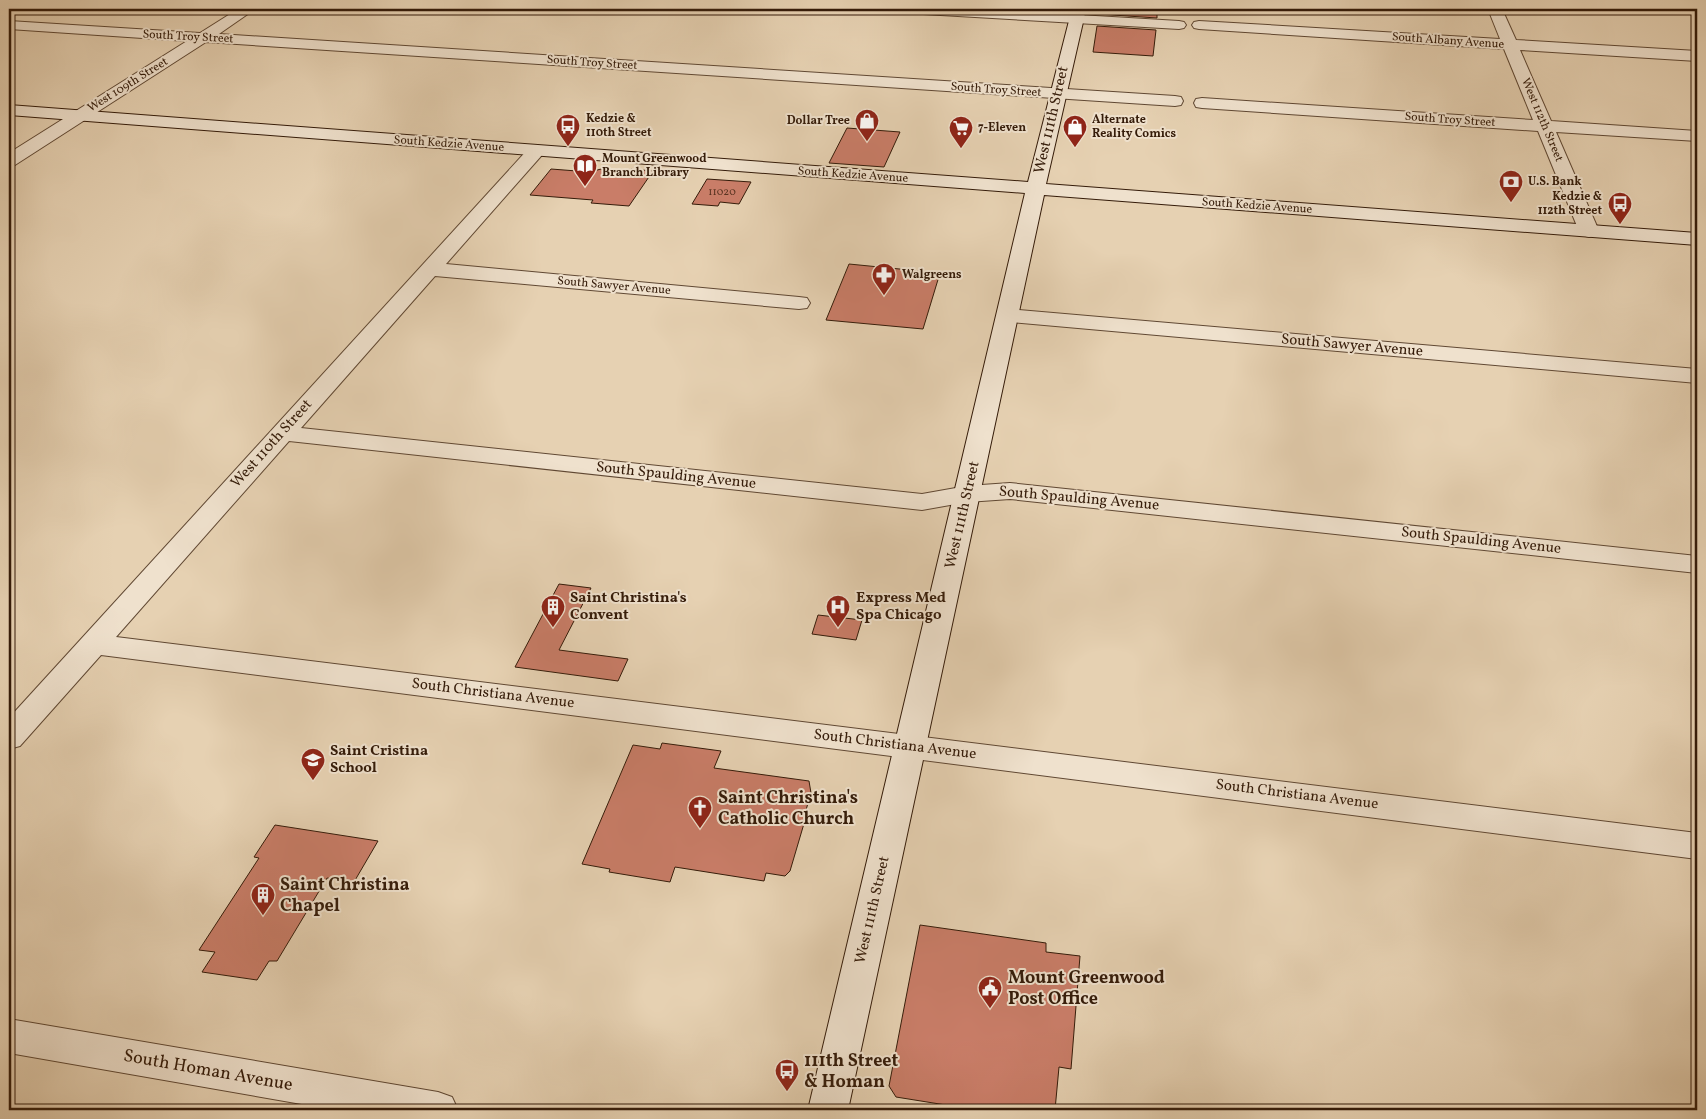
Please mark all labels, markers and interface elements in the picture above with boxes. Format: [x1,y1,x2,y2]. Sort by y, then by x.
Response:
street label: South Troy Street [142,27,234,47]
street label: South Albany Avenue [1391,29,1505,53]
street label: South Troy Street [546,52,638,74]
street label: West 109th Street [85,54,171,116]
street label: West 111th Street [1029,64,1075,176]
street label: West 112th Street [1517,76,1567,164]
street label: South Troy Street [950,79,1042,101]
shop icon: Dollar Tree [854,108,880,142]
street label: South Troy Street [1404,109,1496,131]
place label: Kedzie & 110th Street [586,111,652,141]
place label: Alternate Reality Comics [1092,112,1176,142]
bus stop icon: Kedzie & 110th Street [555,113,581,147]
place label: Dollar Tree [787,113,850,129]
shop icon: Alternate Reality Comics [1062,114,1088,148]
supermarket icon: 7-Eleven [948,115,974,149]
place label: 7-Eleven [978,120,1026,136]
street label: South Kedzie Avenue [393,132,505,156]
place label: Mount Greenwood Branch Library [602,151,707,181]
library icon: Mount Greenwood Branch Library [572,153,598,187]
street label: South Kedzie Avenue [797,163,909,187]
bank icon: U.S. Bank [1498,169,1524,203]
place label: U.S. Bank [1528,174,1582,190]
house number: 11020 [708,185,736,200]
place label: Kedzie & 112th Street [1538,189,1602,219]
bus stop icon: Kedzie & 112th Street [1607,191,1633,225]
street label: South Kedzie Avenue [1201,194,1313,218]
pharmacy icon: Walgreens [871,262,897,296]
place label: Walgreens [902,267,962,283]
street label: South Sawyer Avenue [557,273,672,299]
street label: South Sawyer Avenue [1280,329,1424,363]
street label: West 110th Street [226,395,318,493]
street label: South Spaulding Avenue [595,457,757,495]
street label: West 111th Street [940,459,986,571]
street label: South Spaulding Avenue [998,482,1160,516]
street label: South Spaulding Avenue [1400,522,1562,560]
place label: Saint Christina's Convent [570,588,687,626]
place label: Express Med Spa Chicago [856,588,946,626]
building icon: Saint Christina's Convent [540,594,566,628]
hospital icon: Express Med Spa Chicago [825,594,851,628]
street label: South Christiana Avenue [411,674,575,714]
street label: South Christiana Avenue [813,725,977,765]
place label: Saint Cristina School [330,741,428,779]
school or university icon: Saint Cristina School [300,747,326,781]
street label: South Christiana Avenue [1215,775,1379,815]
place label: Saint Christina's Catholic Church [718,786,858,832]
church icon: Saint Christina's Catholic Church [687,795,713,829]
street label: West 111th Street [850,854,896,966]
place label: Saint Christina Chapel [280,873,410,919]
building icon: Saint Christina Chapel [250,882,276,916]
place label: Mount Greenwood Post Office [1008,966,1165,1012]
public building icon: Mount Greenwood Post Office [977,975,1003,1009]
street label: South Homan Avenue [121,1044,295,1098]
place label: 111th Street & Homan [804,1049,899,1095]
bus stop icon: 111th Street & Homan [774,1058,800,1092]

